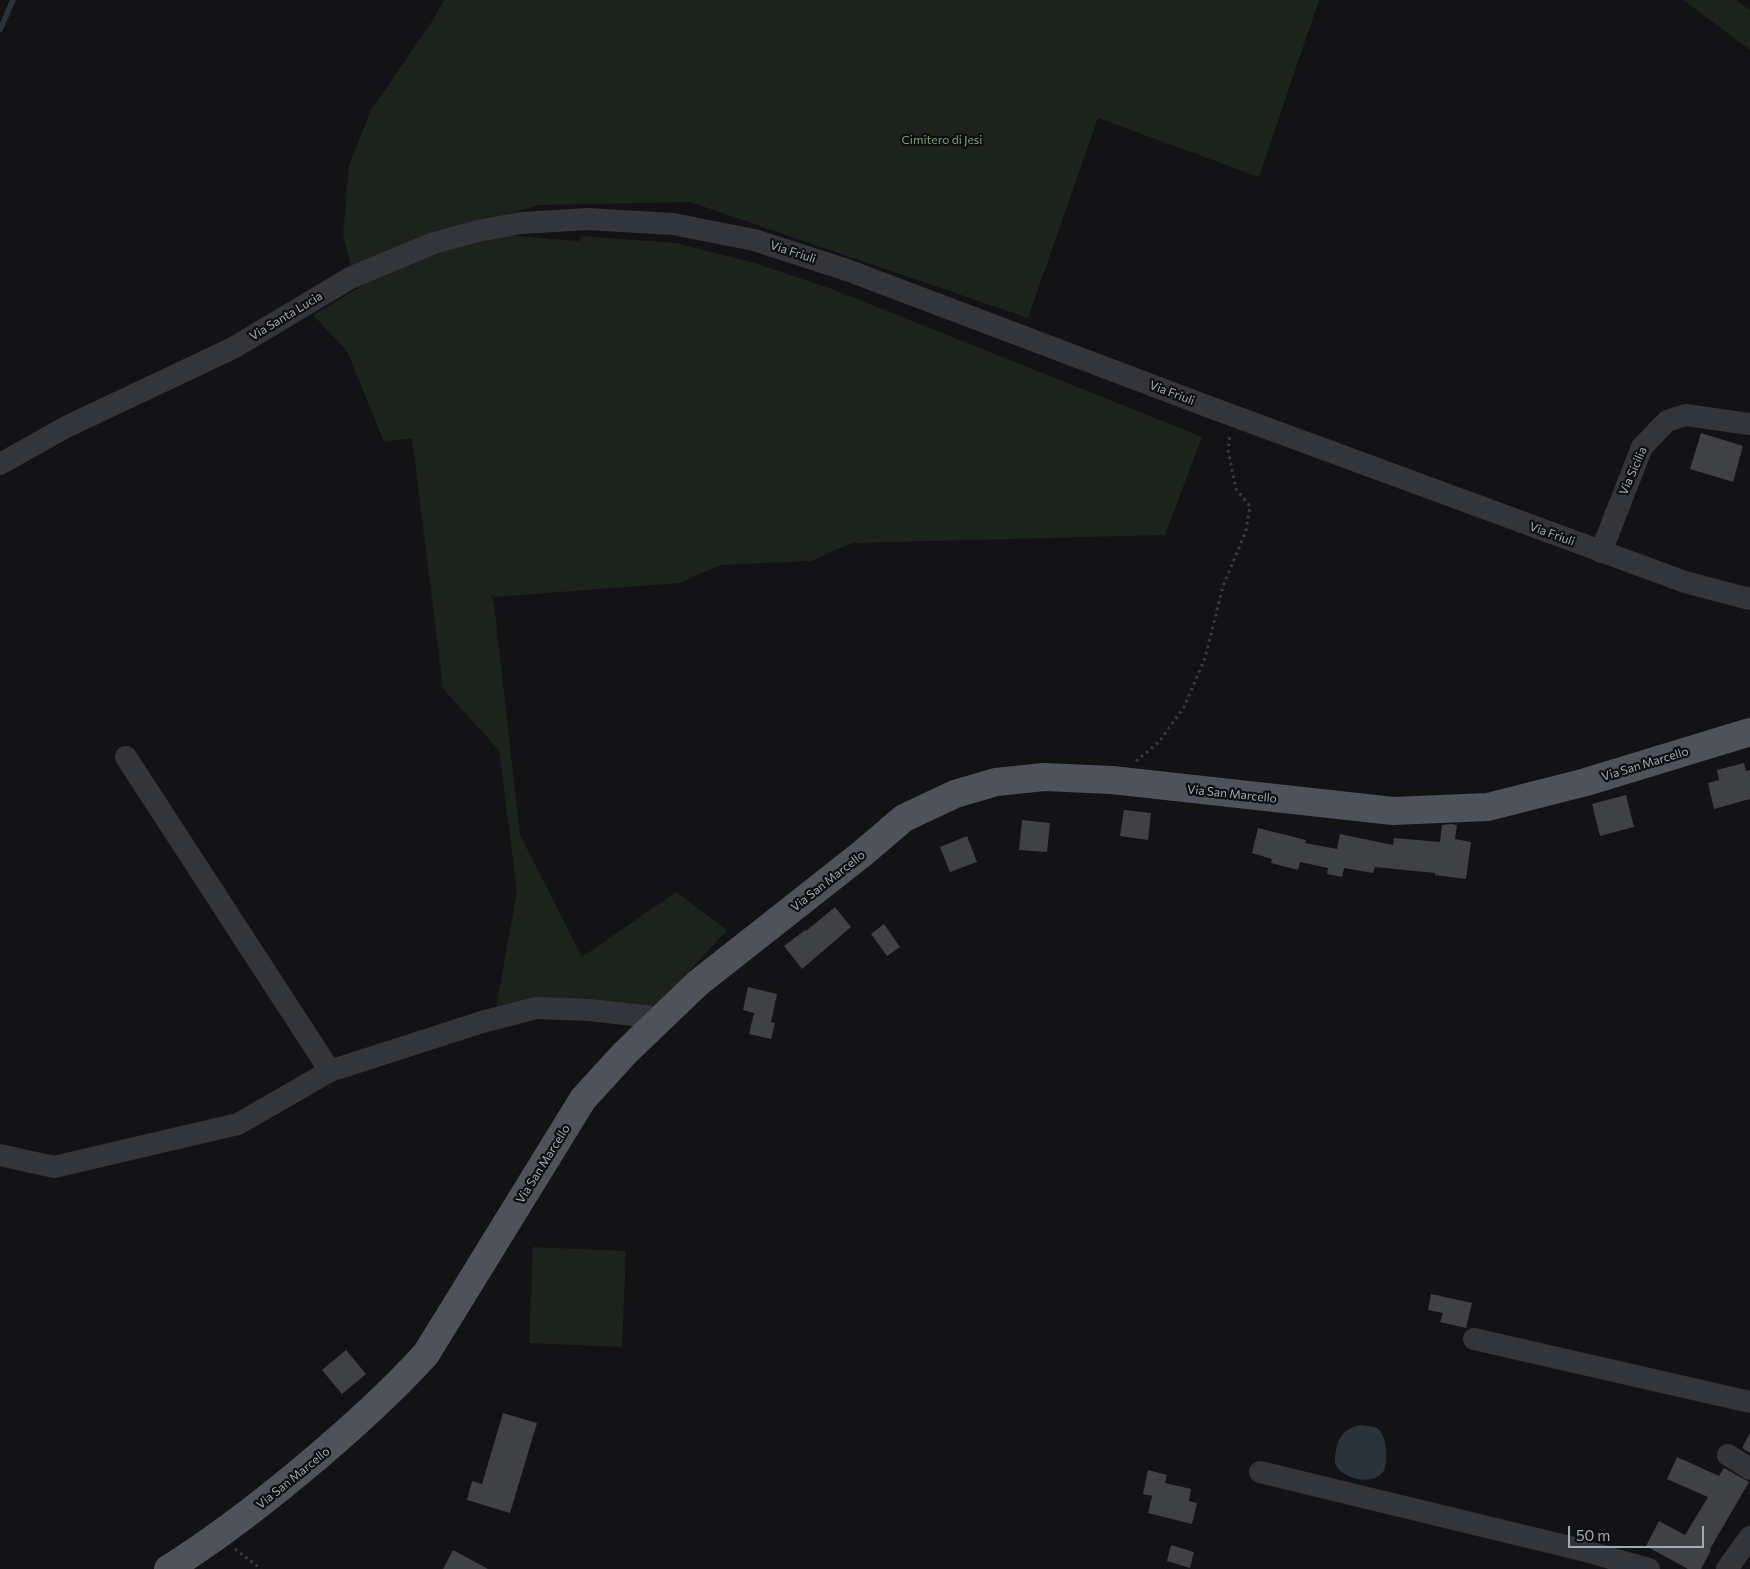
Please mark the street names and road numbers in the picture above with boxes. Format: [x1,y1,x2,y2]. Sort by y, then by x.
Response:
street label: Via Friuli [768,238,818,266]
street label: Via Santa Lucia [247,289,325,343]
street label: Via Friuli [1147,378,1197,408]
street label: Via Sicilia [1616,445,1650,497]
street label: Via Friuli [1527,519,1577,549]
street label: Via San Marcello [1600,744,1690,784]
street label: Via San Marcello [1186,782,1278,806]
street label: Via San Marcello [788,848,868,914]
street label: Via San Marcello [513,1122,573,1206]
street label: Via San Marcello [253,1444,333,1512]

